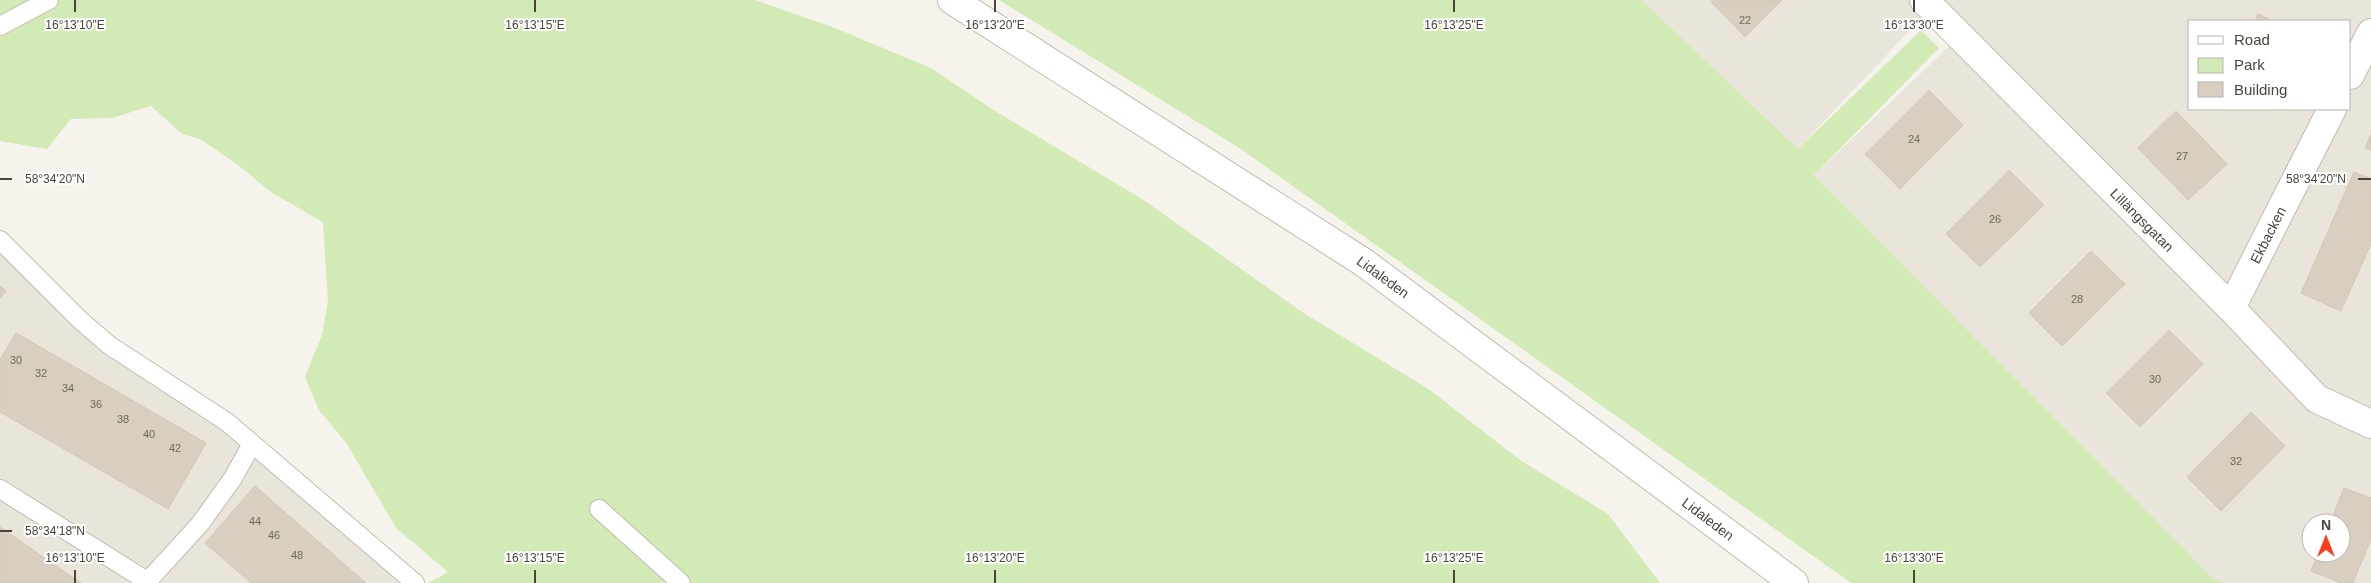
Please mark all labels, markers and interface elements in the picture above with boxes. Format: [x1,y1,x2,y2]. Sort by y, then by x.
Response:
house number: 22 [1739,14,1751,26]
text: 16°13'10"E [45,18,105,32]
text: 16°13'15"E [505,18,565,32]
text: 16°13'20"E [965,18,1025,32]
text: 16°13'25"E [1424,18,1484,32]
text: 16°13'30"E [1884,18,1944,32]
legend [2188,20,2351,110]
text: Road [2234,31,2270,48]
text: Park [2234,56,2265,73]
text: Building [2234,81,2287,98]
house number: 24 [1908,133,1920,145]
house number: 27 [2176,150,2188,162]
text: 58°34'20"N [25,172,85,186]
text: 58°34'20"N [2286,172,2346,186]
street label: Lillängsgatan [2107,185,2177,255]
street label: Ekbacken [2247,204,2289,266]
house number: 26 [1989,213,2001,225]
street label: Lidaleden [1354,253,1412,301]
house number: 28 [2071,293,2083,305]
house number: 30 [10,354,22,366]
house number: 32 [35,367,47,379]
house number: 30 [2149,373,2161,385]
house number: 34 [62,382,74,394]
house number: 36 [90,398,102,410]
house number: 38 [117,413,129,425]
house number: 40 [143,428,155,440]
house number: 42 [169,442,181,454]
house number: 32 [2230,455,2242,467]
street label: Lidaleden [1679,494,1737,544]
north arrow [2301,513,2351,563]
house number: 44 [249,515,261,527]
text: N [2321,517,2331,533]
text: 58°34'18"N [25,524,85,538]
house number: 46 [268,529,280,541]
house number: 48 [291,549,303,561]
text: 16°13'10"E [45,551,105,565]
text: 16°13'15"E [505,551,565,565]
text: 16°13'20"E [965,551,1025,565]
text: 16°13'25"E [1424,551,1484,565]
text: 16°13'30"E [1884,551,1944,565]

